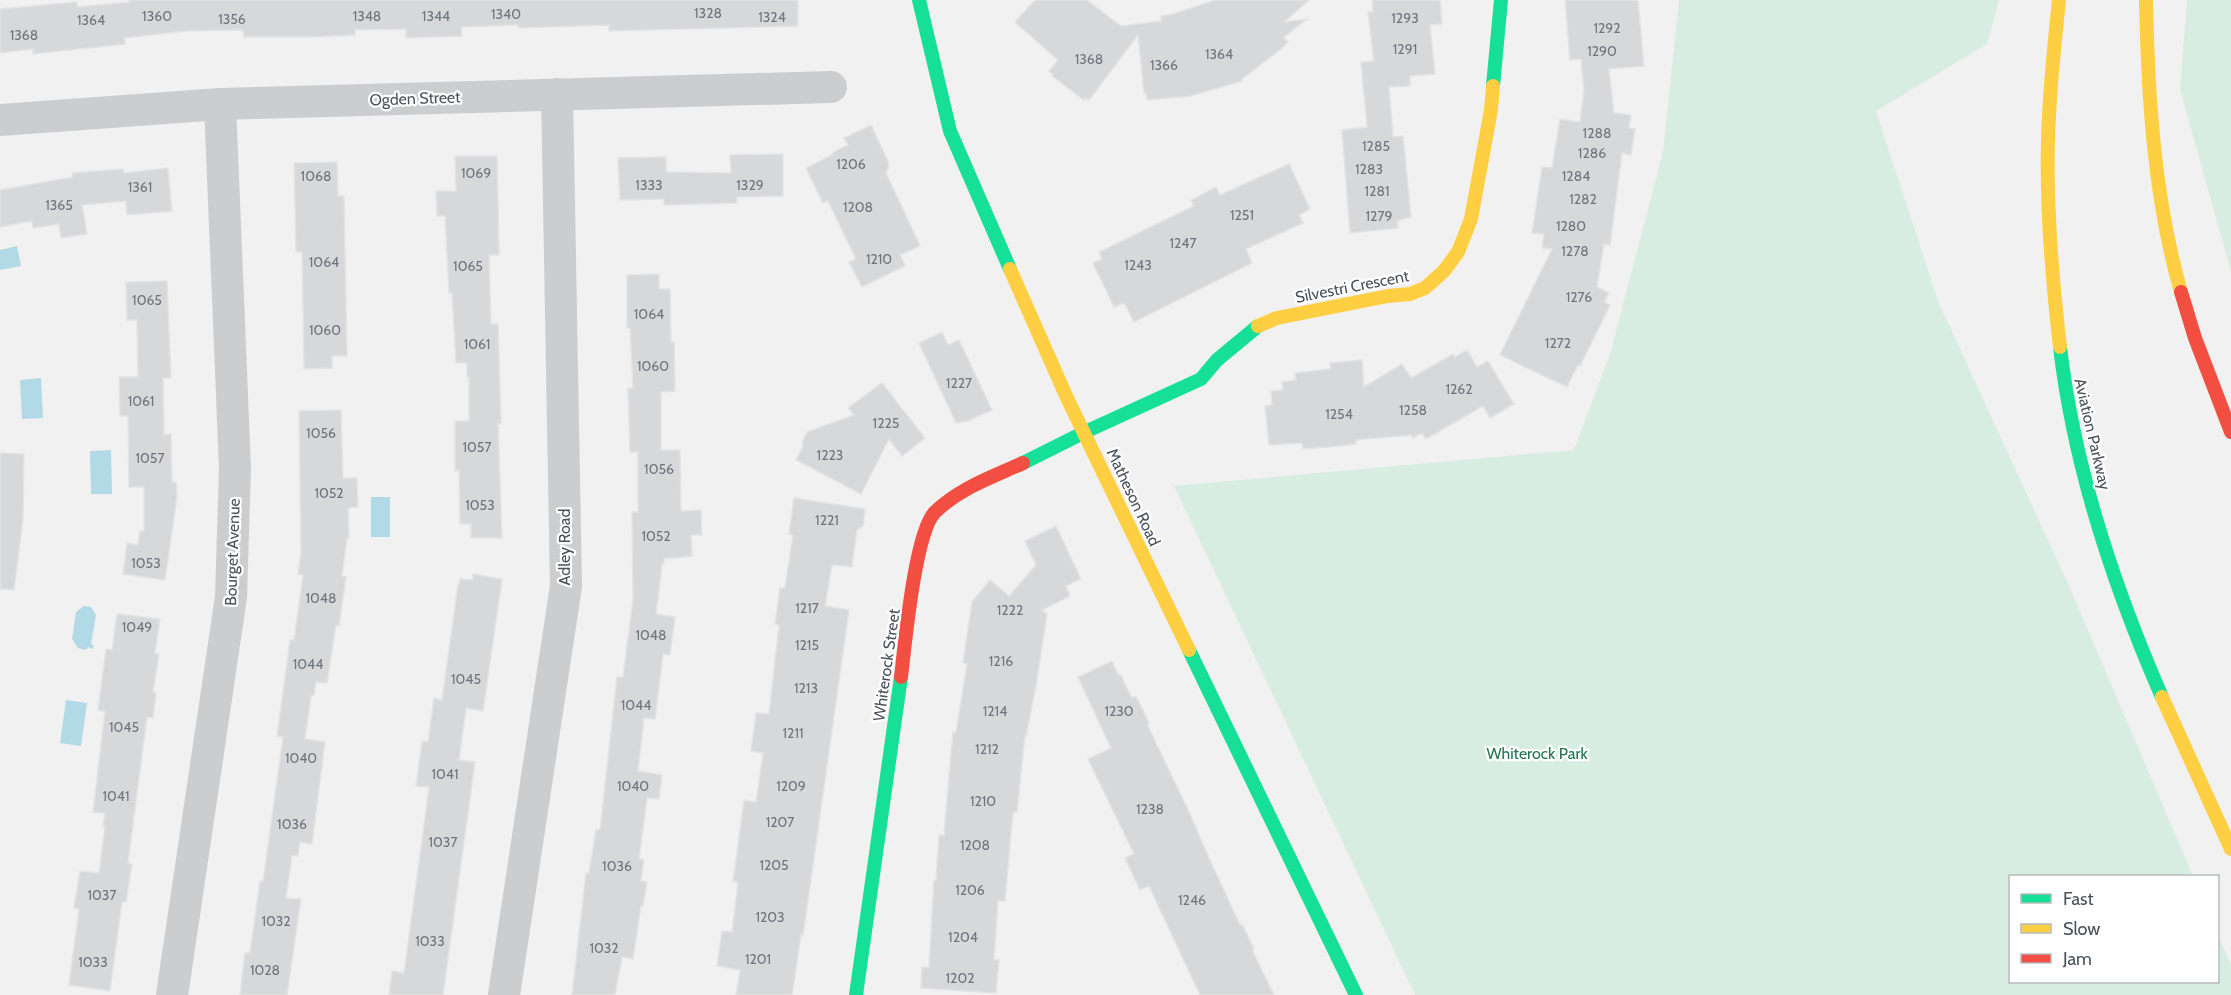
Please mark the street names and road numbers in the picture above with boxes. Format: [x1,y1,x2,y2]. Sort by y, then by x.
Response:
street label: Ogden Street [369,87,461,110]
street label: Silvestri Crescent [1294,266,1411,307]
street label: Aviation Parkway [2070,376,2115,492]
street label: Matheson Road [1103,445,1164,549]
street label: Bourget Avenue [221,498,244,606]
street label: Adley Road [555,509,574,585]
street label: Whiterock Street [869,607,904,723]

